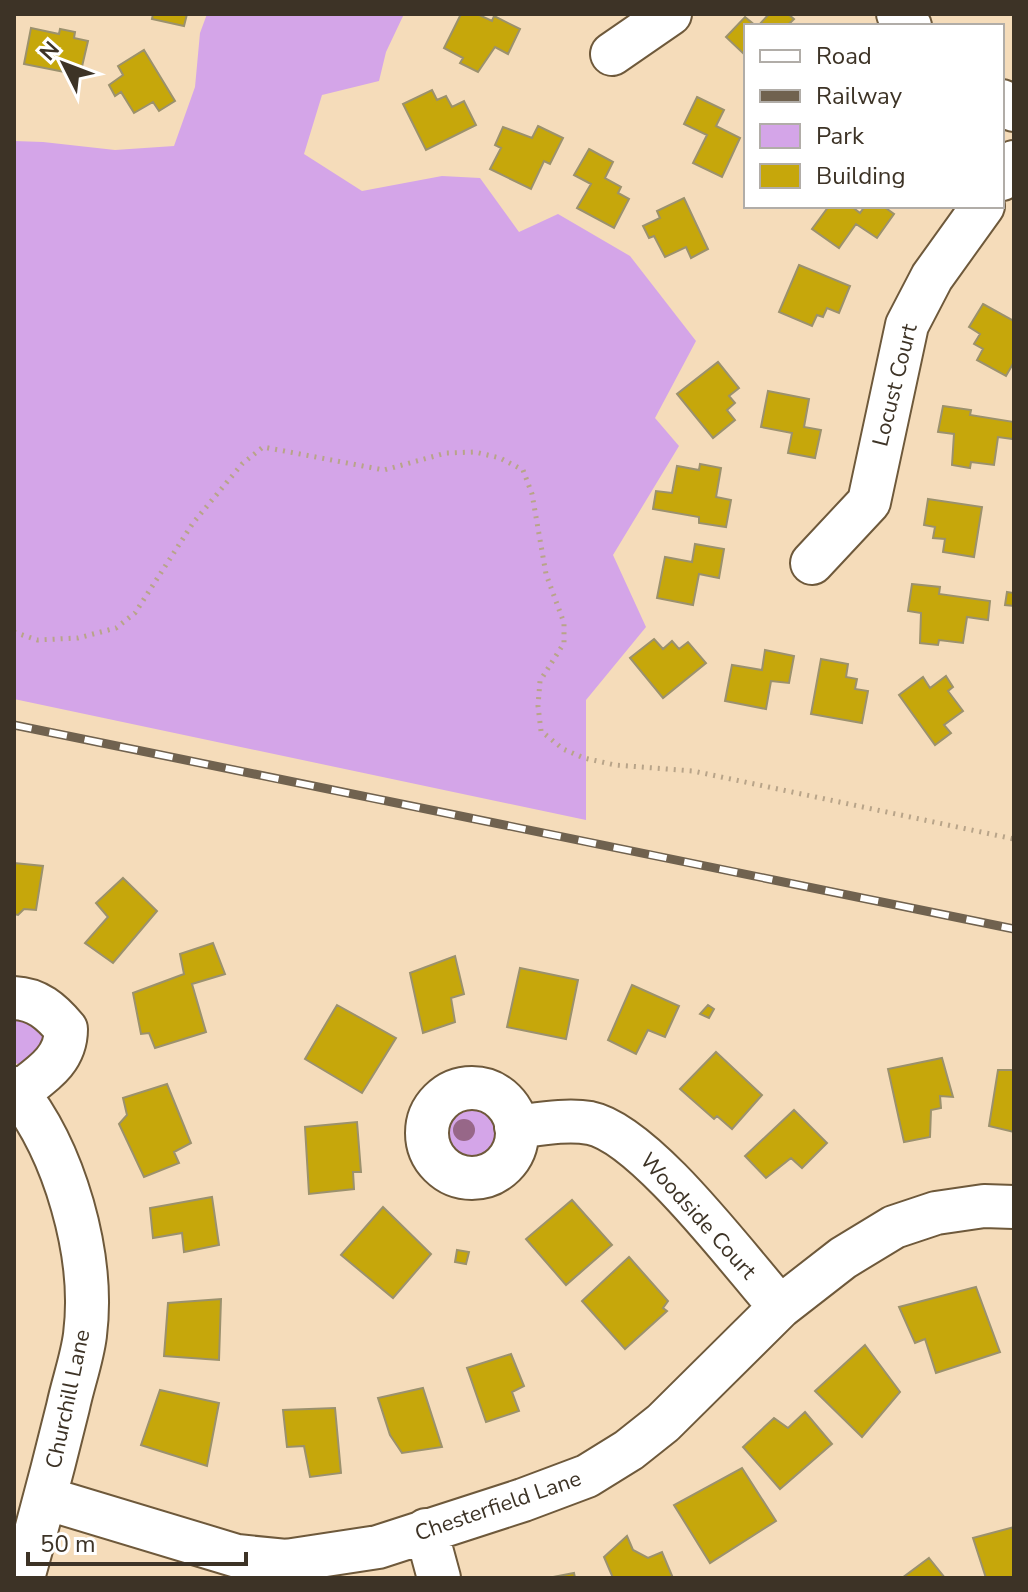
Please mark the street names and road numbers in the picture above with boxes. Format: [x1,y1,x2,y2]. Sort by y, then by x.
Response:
street label: Locust Court [865,320,925,449]
street label: Woodside Court [633,1146,763,1286]
street label: Churchill Lane [39,1327,97,1471]
street label: Chesterfield Lane [411,1464,585,1548]

